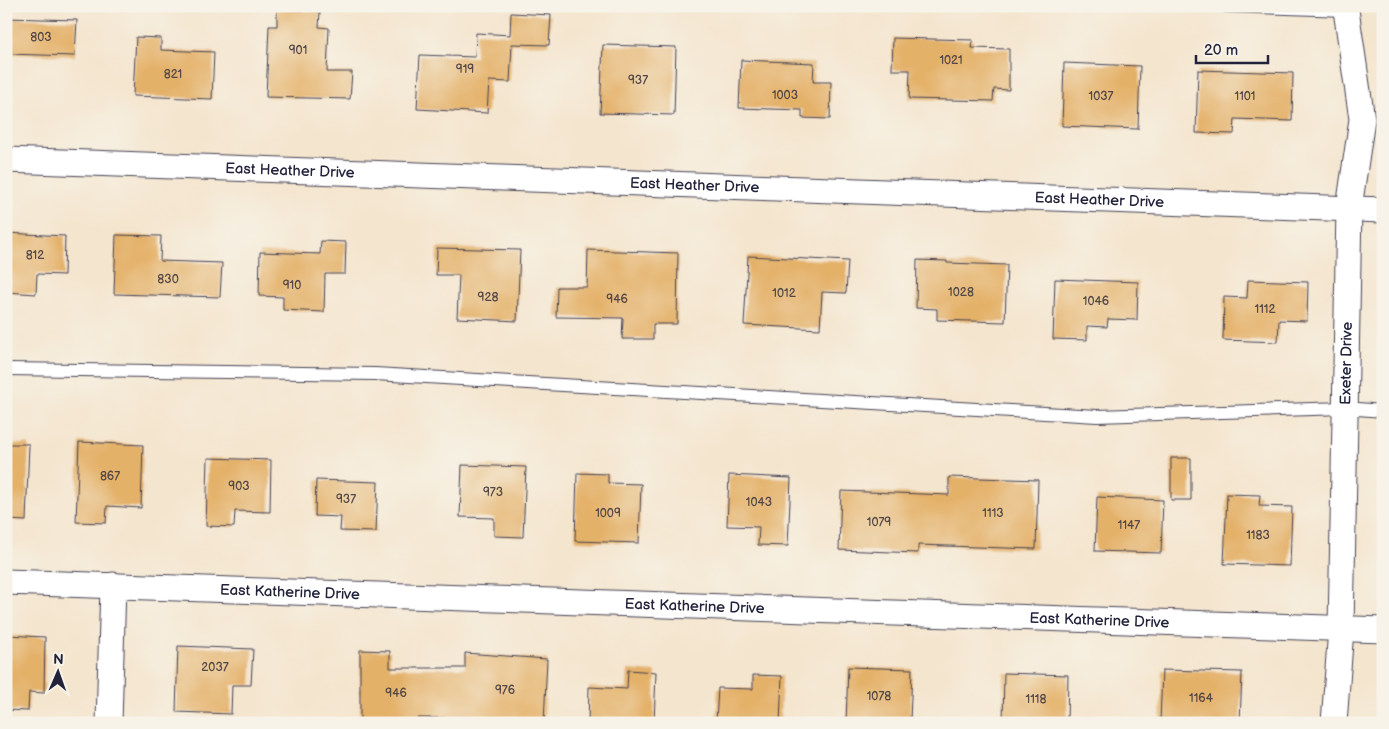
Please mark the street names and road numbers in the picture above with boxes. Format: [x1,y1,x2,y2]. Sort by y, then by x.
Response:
street label: East Heather Drive [225,159,355,183]
street label: East Heather Drive [629,174,760,197]
street label: East Heather Drive [1034,188,1164,212]
street label: Exeter Drive [1336,321,1357,405]
street label: East Katherine Drive [220,580,360,604]
street label: East Katherine Drive [624,595,765,618]
street label: East Katherine Drive [1029,609,1170,633]

